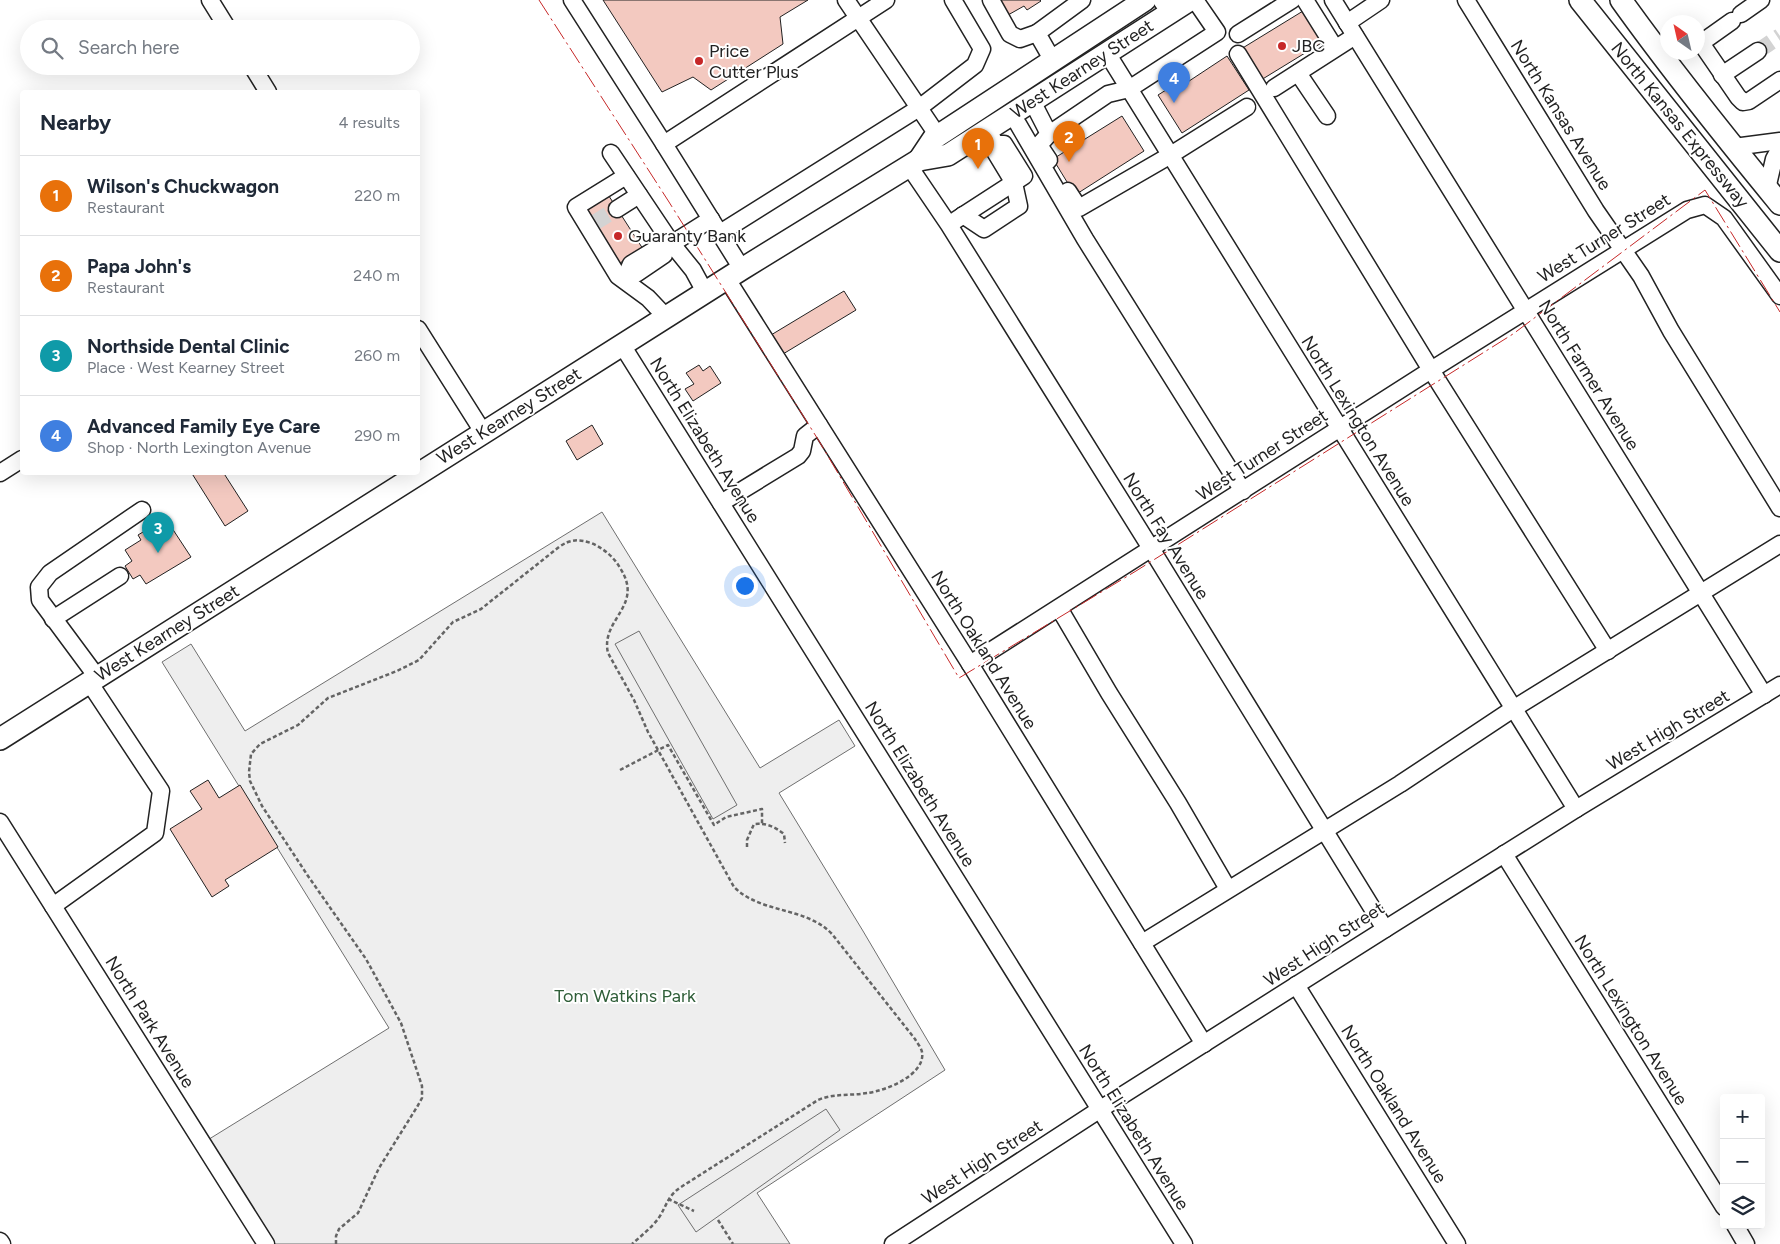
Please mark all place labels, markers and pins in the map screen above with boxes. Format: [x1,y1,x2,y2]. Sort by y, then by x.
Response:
place label: JBC [1292,35,1325,57]
place label: Price Cutter Plus [709,40,799,83]
marker: JBC [1276,40,1288,52]
marker: Price Cutter Plus [693,55,705,67]
pin: 4 [1158,62,1190,103]
pin: 2 [1053,121,1085,162]
pin: 1 [962,128,994,169]
place label: Guaranty Bank [628,225,746,247]
marker: Guaranty Bank [612,230,624,242]
pin: 3 [142,512,174,553]

